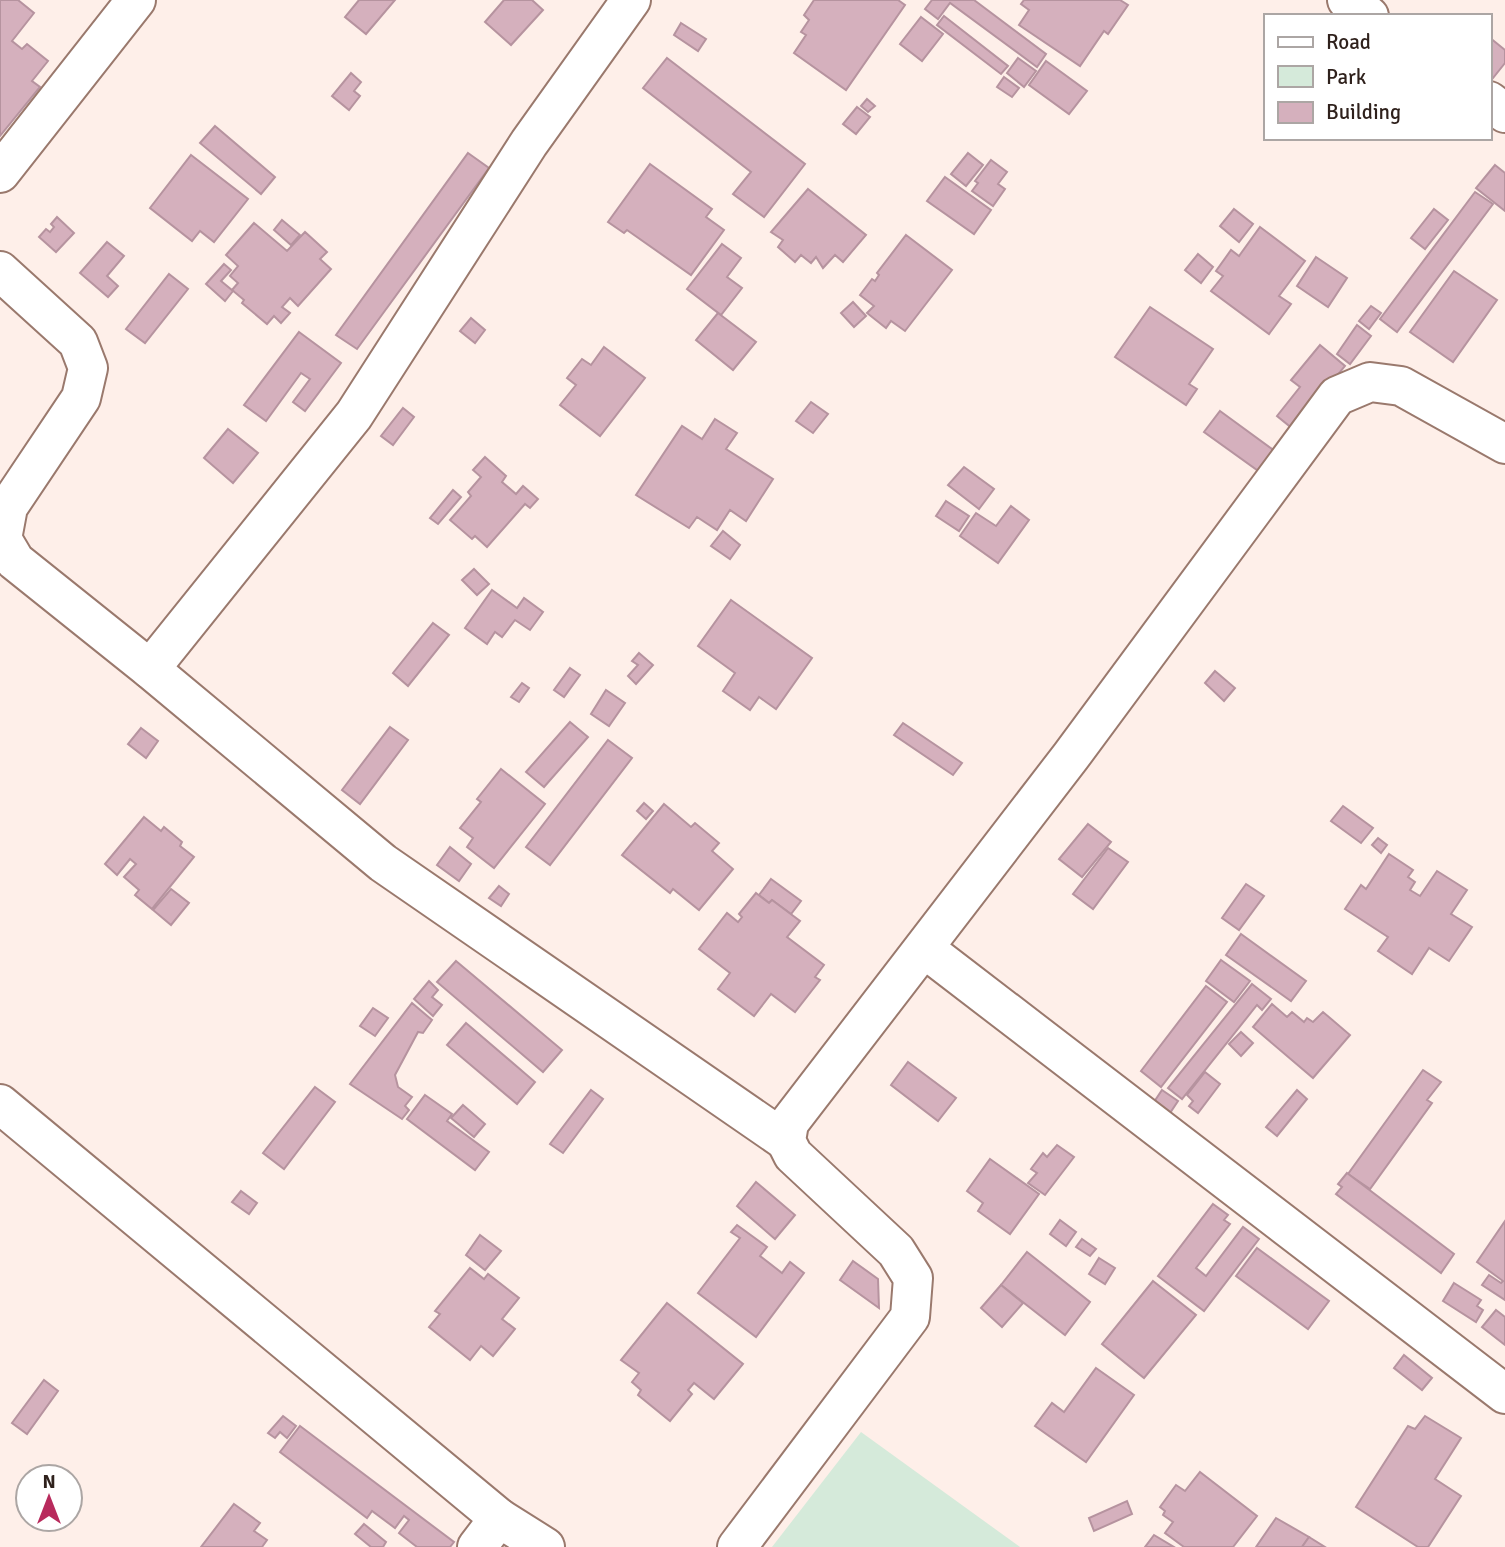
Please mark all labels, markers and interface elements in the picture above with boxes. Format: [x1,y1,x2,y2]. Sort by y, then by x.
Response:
legend [1264,14,1491,140]
text: Road [1326,29,1371,55]
text: Park [1326,64,1367,90]
text: Building [1326,99,1401,125]
north arrow [14,1463,84,1533]
text: N [42,1470,56,1494]

